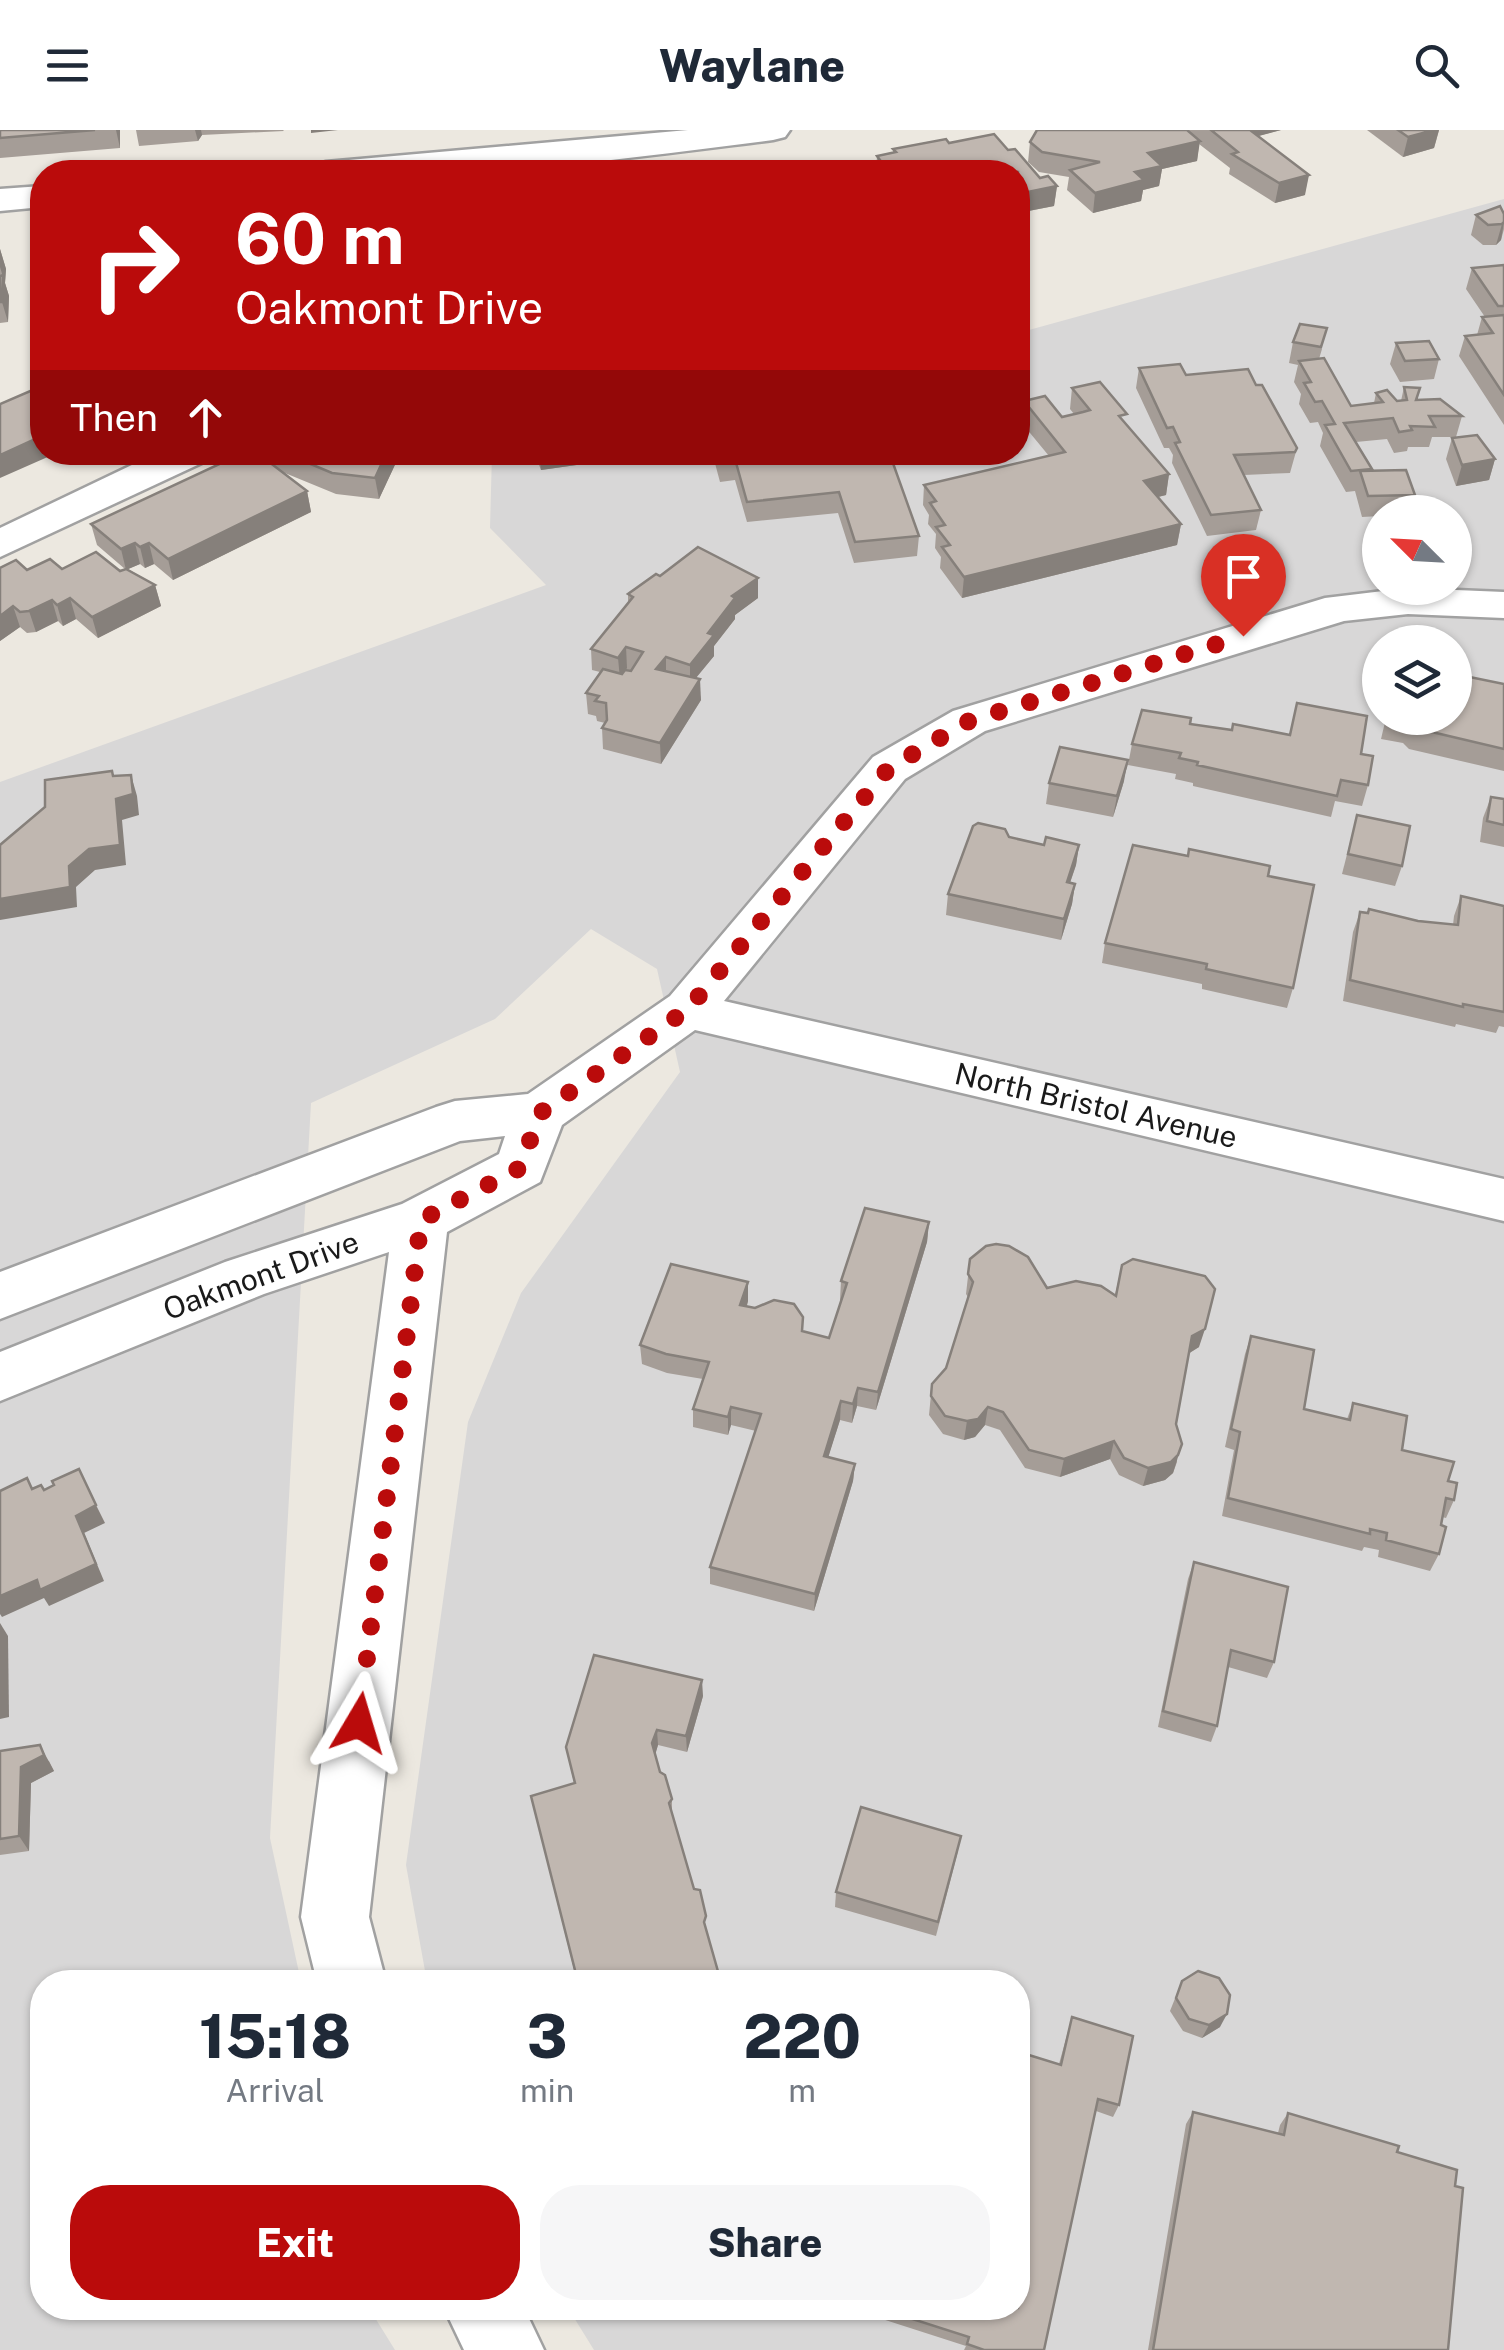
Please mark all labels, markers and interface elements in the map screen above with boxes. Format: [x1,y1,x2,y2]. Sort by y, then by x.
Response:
icon: menu [40,38,95,93]
icon: search [1409,38,1464,93]
text: Waylane [659,39,845,92]
text: 60 m [235,197,405,280]
icon: right [70,200,200,330]
text: Oakmont Drive [235,281,543,334]
icon: ahead [178,390,233,445]
text: Then [70,395,158,440]
north arrow [1362,495,1472,605]
map controls [1362,495,1472,735]
pin [1201,534,1286,637]
icon: arrive [1216,549,1271,604]
button: layers [1362,625,1472,735]
street label: North Bristol Avenue [952,1055,1241,1155]
street label: Oakmont Drive [158,1223,363,1327]
position arrow [307,1671,411,1775]
text: 15:18 [199,2001,351,2072]
text: 3 [527,2001,568,2072]
text: 220 [743,2001,861,2072]
text: Arrival [226,2072,324,2109]
text: min [520,2072,574,2109]
text: m [788,2072,816,2109]
button: Exit [70,2185,520,2300]
button: Share [540,2185,990,2300]

